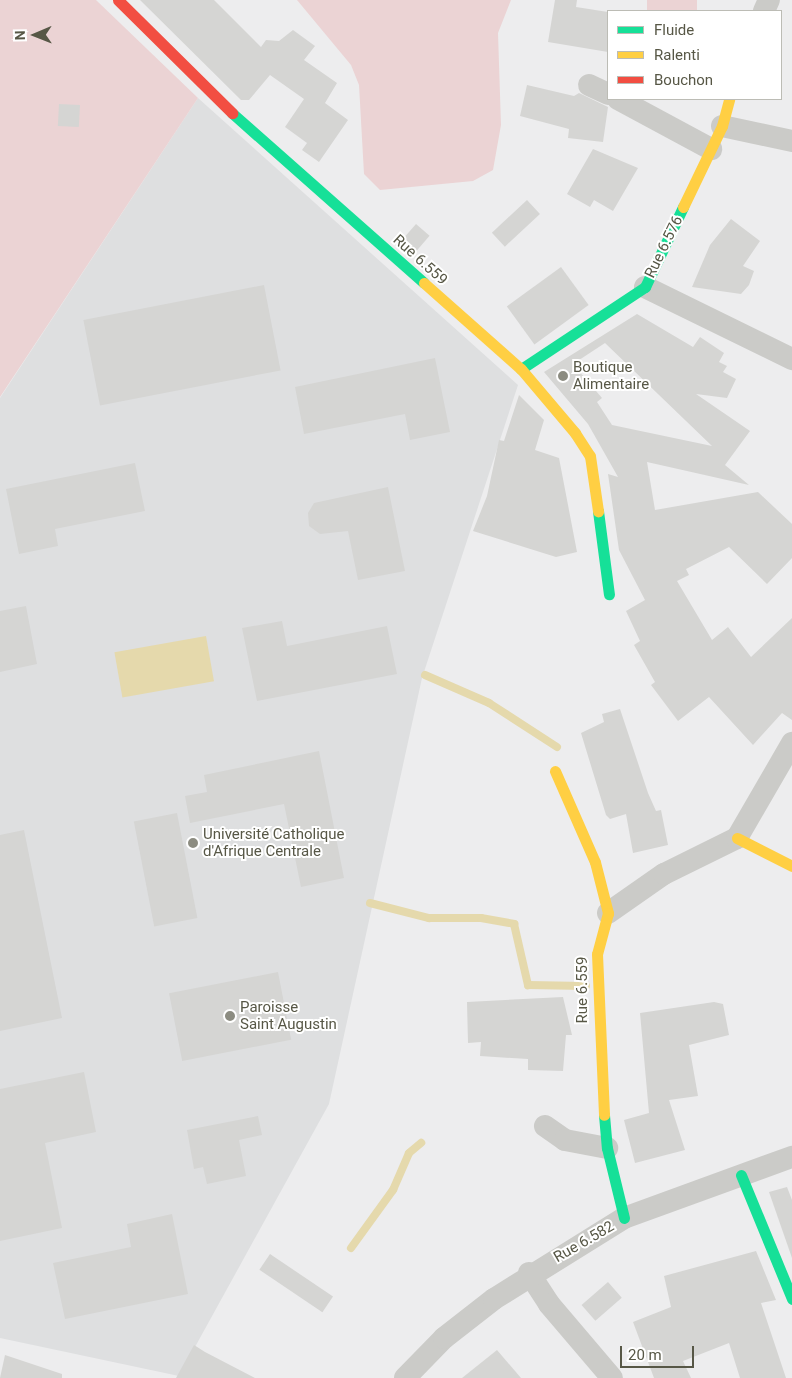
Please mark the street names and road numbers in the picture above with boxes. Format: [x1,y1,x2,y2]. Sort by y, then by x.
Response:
street label: Rue 6.576 [641,213,687,281]
street label: Rue 6.559 [389,231,451,289]
street label: Rue 6.559 [574,957,592,1023]
street label: Rue 6.582 [551,1217,617,1267]

